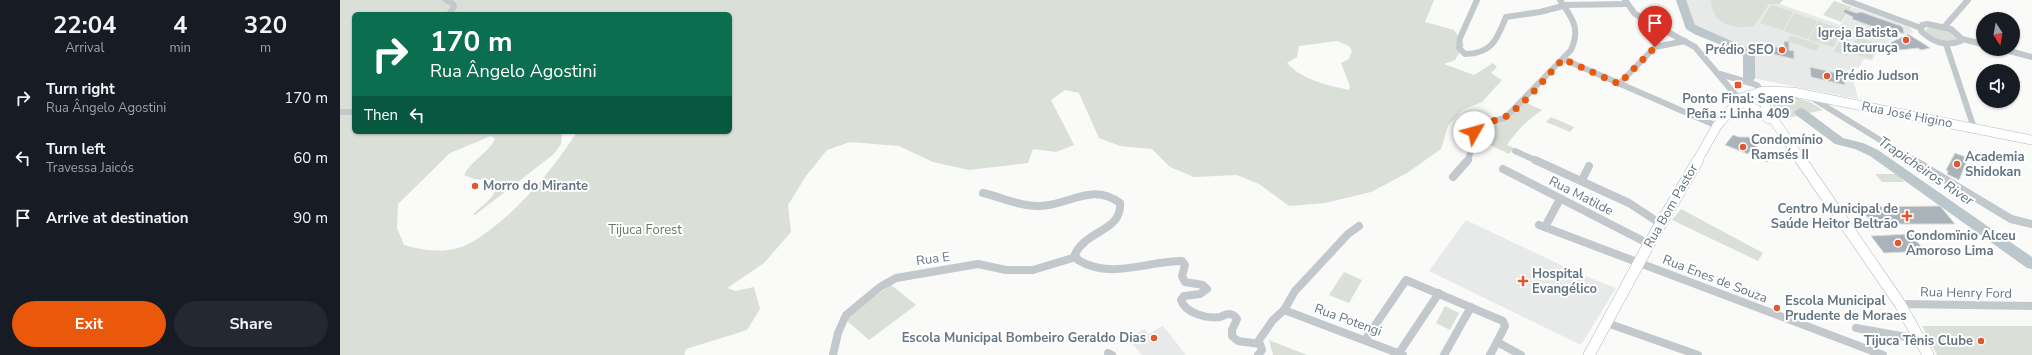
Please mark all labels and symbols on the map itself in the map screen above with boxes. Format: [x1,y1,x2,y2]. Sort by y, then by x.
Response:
pin [1638,6,1672,47]
north arrow [1976,12,2020,56]
place label: Igreja Batista Itacuruça [1818,24,1898,57]
marker: Igreja Batista Itacuruça [1901,35,1911,45]
place label: Prédio SEO [1705,41,1774,59]
marker: Prédio SEO [1777,45,1787,55]
place label: Prédio Judson [1835,67,1919,85]
marker: Prédio Judson [1822,71,1832,81]
marker: Ponto Final: Saens Peña :: Linha 409 [1733,80,1743,90]
place label: Ponto Final: Saens Peña :: Linha 409 [1682,90,1794,123]
street label: Rua José Higino [1860,97,1954,133]
position arrow [1453,111,1495,153]
place label: Condomínio Ramsés II [1751,131,1823,164]
water label: Trapicheiros River [1874,132,1978,211]
marker: Condomínio Ramsés II [1738,142,1748,152]
place label: Academia Shidokan [1965,148,2025,181]
marker: Academia Shidokan [1952,159,1962,169]
street label: Rua Bom Pastor [1640,160,1702,251]
street label: Rua Matilde [1546,172,1616,220]
place label: Morro do Mirante [483,177,588,195]
marker: Morro do Mirante [470,181,480,191]
place label: Centro Municipal de Saúde Heitor Beltrão [1771,200,1898,233]
marker: Centro Municipal de Saúde Heitor Beltrão [1901,210,1913,222]
park label: Tijuca Forest [608,221,682,239]
place label: Condomïnio Alceu Amoroso Lima [1906,227,2016,260]
marker: Condomïnio Alceu Amoroso Lima [1893,238,1903,248]
street label: Rua E [915,248,951,270]
street label: Rua Enes de Souza [1660,251,1770,307]
place label: Hospital Evangélico [1532,265,1597,298]
marker: Hospital Evangélico [1517,275,1529,287]
street label: Rua Henry Ford [1920,283,2012,303]
place label: Escola Municipal Prudente de Moraes [1785,292,1907,325]
street label: Rua Potengi [1312,299,1384,341]
marker: Escola Municipal Prudente de Moraes [1772,303,1782,313]
place label: Escola Municipal Bombeiro Geraldo Dias [902,329,1146,347]
place label: Tijuca Tênis Clube [1864,332,1973,350]
marker: Escola Municipal Bombeiro Geraldo Dias [1149,333,1159,343]
marker: Tijuca Tênis Clube [1976,336,1986,346]

